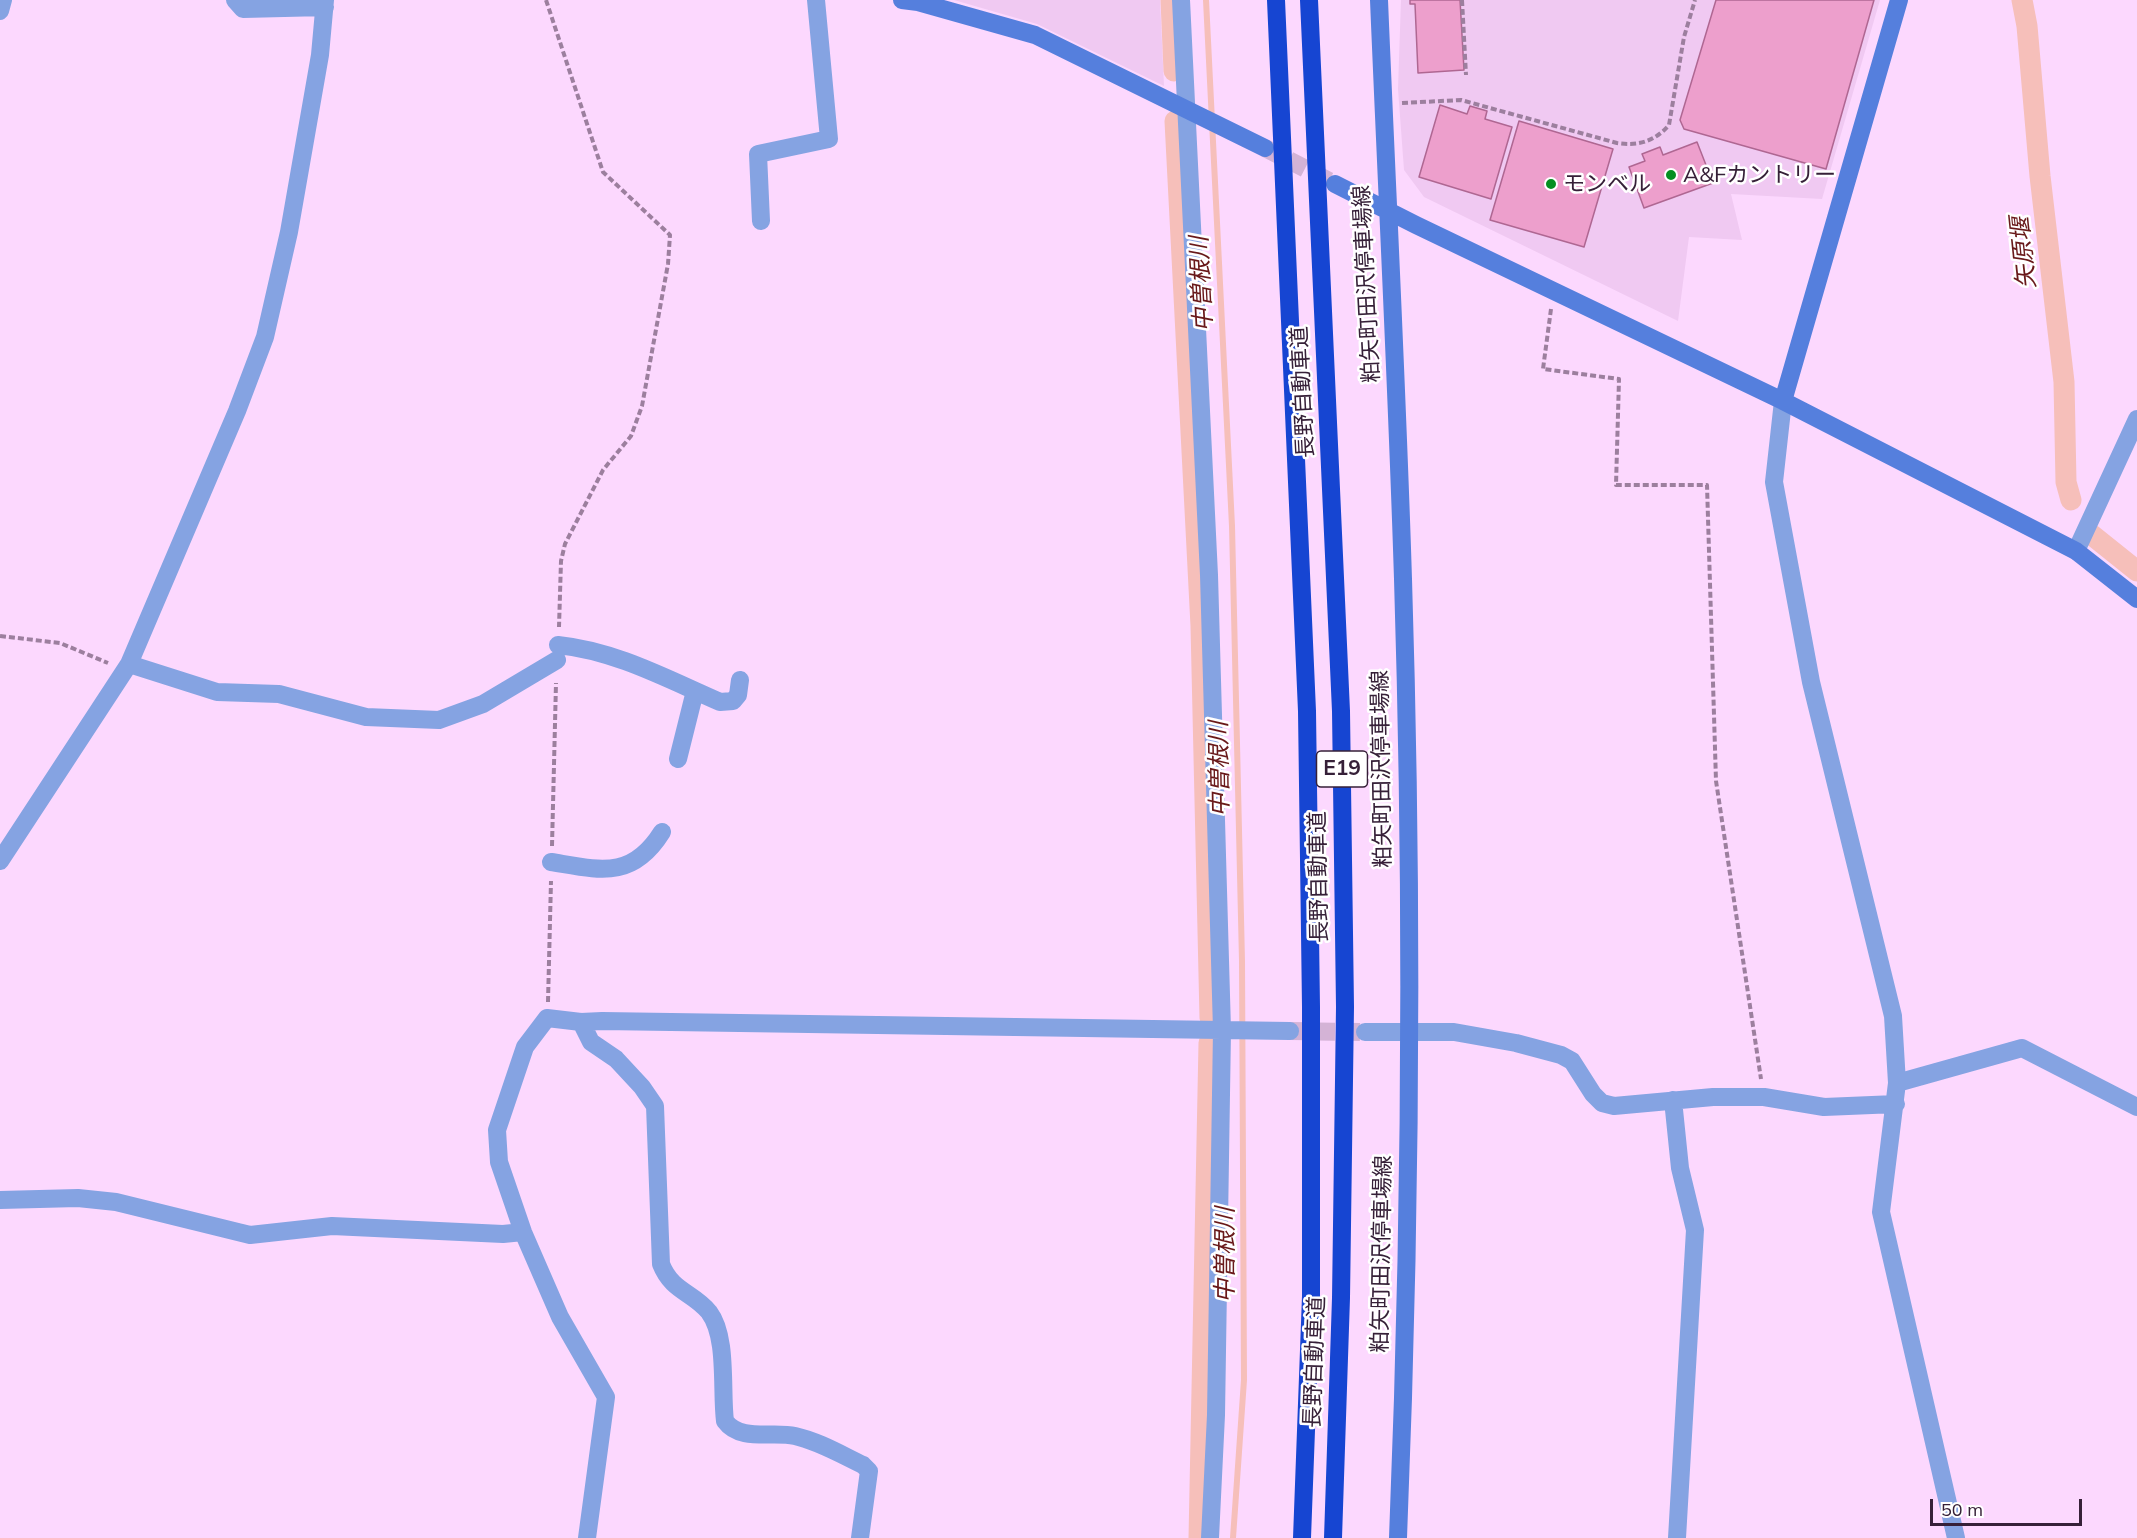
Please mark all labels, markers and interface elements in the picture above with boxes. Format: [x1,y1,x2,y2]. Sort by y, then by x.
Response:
place label: A&Fカントリー [1683,162,1836,188]
marker: A&Fカントリー [1664,168,1678,182]
place label: モンベル [1563,171,1651,197]
marker: モンベル [1544,177,1558,191]
street label: 粕矢町田沢停車場線 [1349,184,1385,384]
water label: 矢原堰 [2006,216,2042,290]
water label: 中曽根川 [1185,235,1219,333]
street label: 長野自動車道 [1286,325,1320,459]
street label: 粕矢町田沢停車場線 [1367,670,1397,868]
water label: 中曽根川 [1205,721,1235,817]
road number: E19 [1316,751,1368,787]
street label: 長野自動車道 [1305,811,1333,943]
street label: 粕矢町田沢停車場線 [1367,1155,1397,1353]
water label: 中曽根川 [1212,1207,1240,1303]
street label: 長野自動車道 [1300,1296,1330,1428]
scale bar [1933,1487,2084,1525]
text: 50 m [1941,1498,1983,1521]

